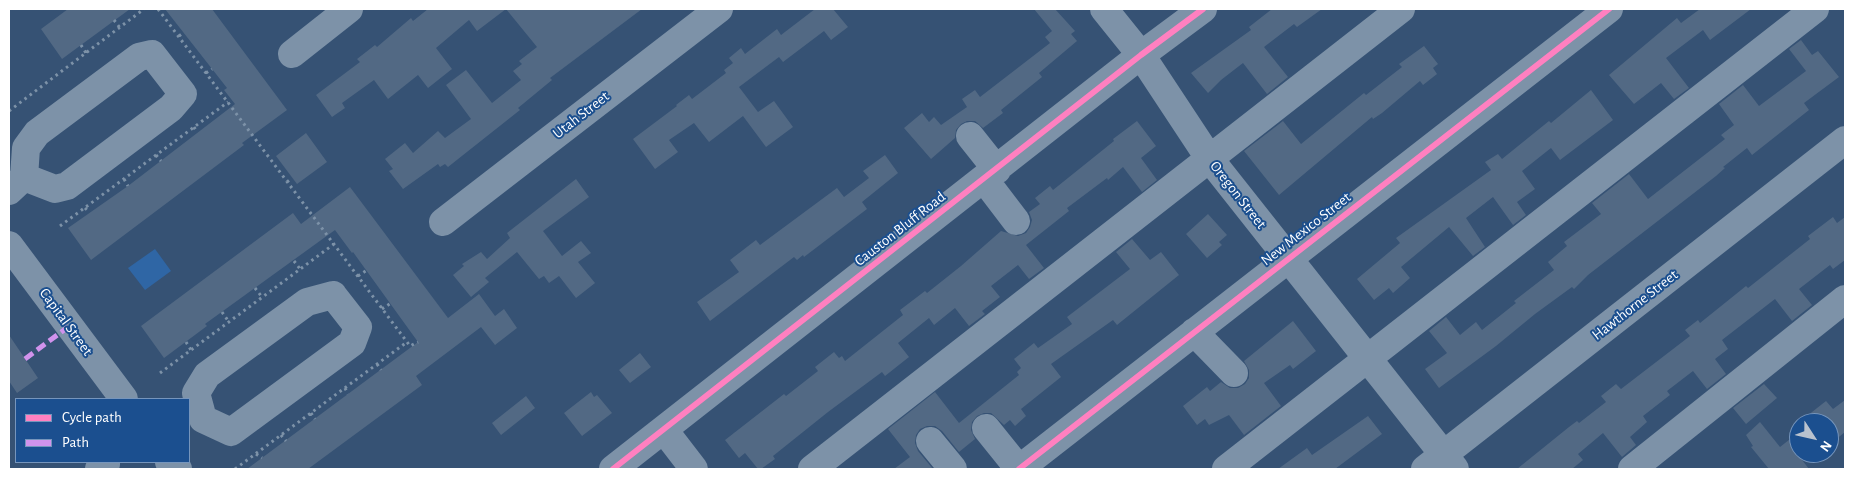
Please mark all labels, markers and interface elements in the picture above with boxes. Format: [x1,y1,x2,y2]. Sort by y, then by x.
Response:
street label: Utah Street [549,87,613,143]
street label: Oregon Street [1206,157,1270,233]
street label: Causton Bluff Road [851,188,949,270]
street label: New Mexico Street [1258,188,1354,270]
street label: Hawthorne Street [1589,266,1681,344]
street label: Capital Street [35,285,97,359]
legend [15,398,190,463]
text: Cycle path [62,410,122,425]
north arrow [1789,413,1839,463]
text: Path [62,435,89,450]
text: N [1817,438,1834,454]

